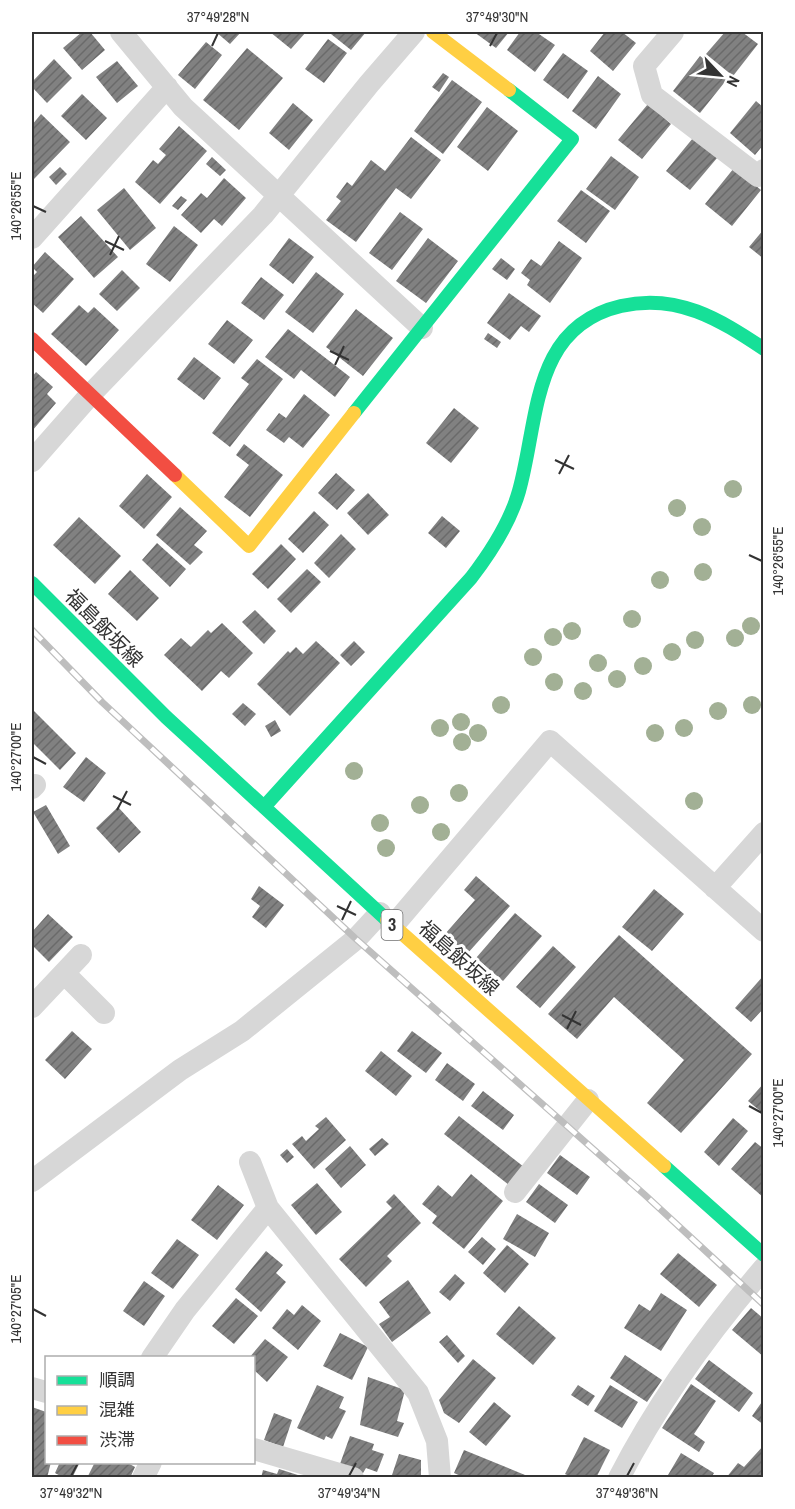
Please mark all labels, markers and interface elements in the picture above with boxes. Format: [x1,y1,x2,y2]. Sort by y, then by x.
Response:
text: 37°49'28"N [187,6,249,27]
text: 37°49'30"N [466,6,528,27]
north arrow [690,45,750,105]
text: N [722,72,745,91]
text: 140°26'55"E [5,172,26,240]
text: 140°26'55"E [767,527,788,595]
street label: 福島飯坂線 [59,583,149,673]
text: 140°27'00"E [5,723,26,791]
road number: 3 [382,910,402,940]
street label: 福島飯坂線 [413,914,506,1001]
text: 140°27'00"E [767,1079,788,1147]
text: 140°27'05"E [5,1275,26,1343]
legend [45,1356,255,1464]
text: 順調 [99,1367,135,1392]
text: 混雑 [99,1397,135,1422]
text: 渋滞 [99,1427,135,1452]
text: 37°49'32"N [40,1482,102,1503]
text: 37°49'34"N [318,1482,380,1503]
text: 37°49'36"N [596,1482,658,1503]

